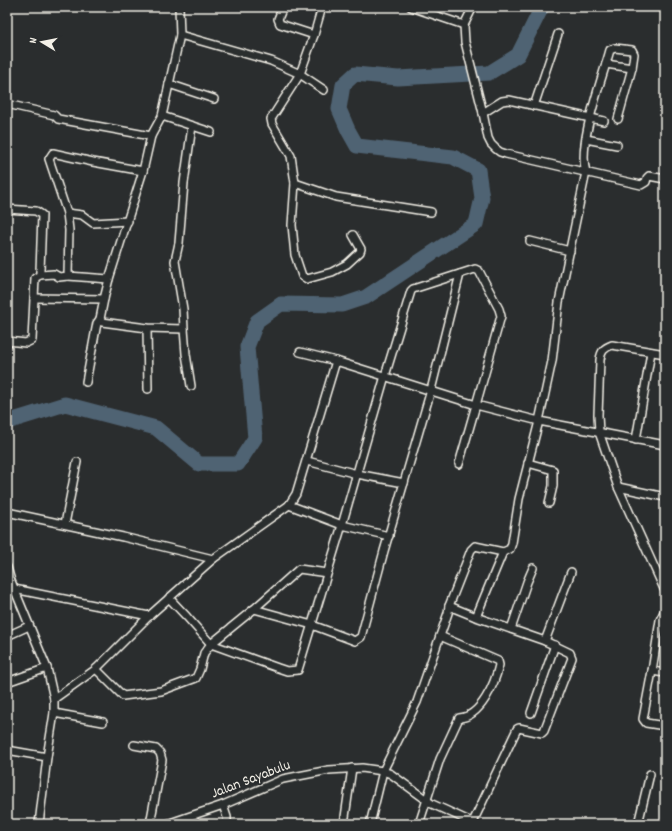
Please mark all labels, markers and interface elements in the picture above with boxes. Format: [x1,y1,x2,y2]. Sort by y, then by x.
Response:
north arrow [22,22,62,62]
text: N [26,36,43,45]
street label: Jalan Sayabulu [208,755,294,805]

